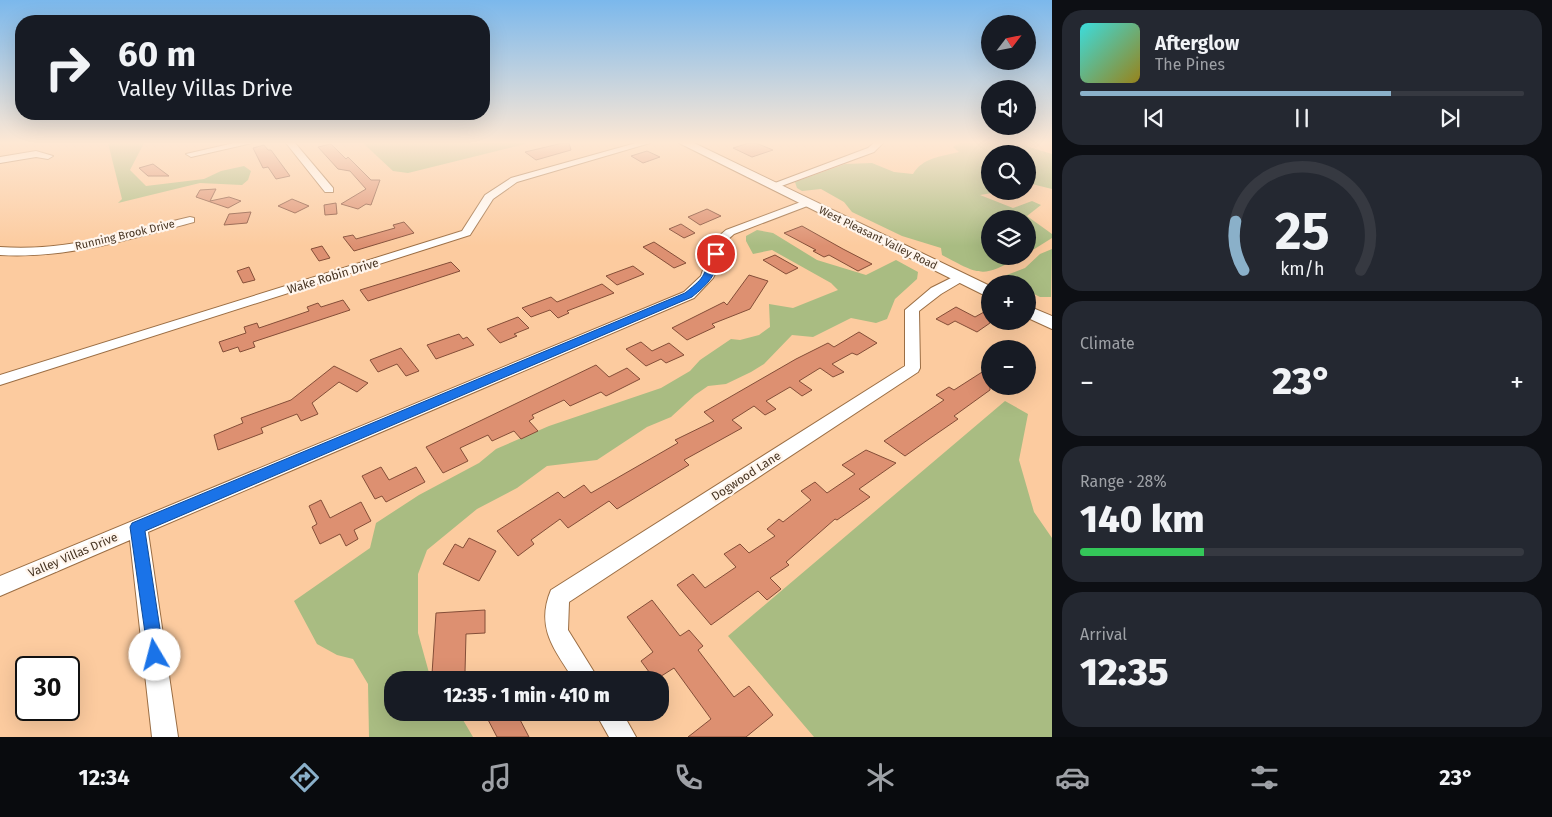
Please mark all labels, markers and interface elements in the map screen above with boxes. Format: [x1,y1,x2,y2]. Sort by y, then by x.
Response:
north arrow [981,15,1036,70]
map controls [981,15,1036,395]
text: Afterglow [1155,32,1239,55]
text: 60 m [118,33,196,75]
icon: right [35,35,100,100]
text: The Pines [1155,55,1225,74]
text: Valley Villas Drive [118,75,293,102]
button: sound [981,80,1036,135]
icon: previous [1140,104,1168,132]
icon: pause [1288,104,1316,132]
icon: next [1436,104,1464,132]
button: search [981,145,1036,200]
text: 25 [1275,200,1329,263]
street label: West Pleasant Valley Road [817,204,939,272]
button: layers [981,210,1036,265]
street label: Running Brook Drive [74,217,176,253]
pin [695,233,737,275]
icon: arrive [702,240,730,268]
street label: Wake Robin Drive [286,255,380,297]
text: km/h [1280,258,1324,280]
button: + [981,275,1036,330]
text: Climate [1080,334,1135,353]
button: − [981,340,1036,395]
text: 23° [1272,358,1332,404]
text: − [1080,366,1094,399]
text: + [1510,366,1524,399]
street label: Dogwood Lane [709,448,783,504]
text: Range · 28% [1080,472,1167,491]
text: 140 km [1080,496,1204,542]
street label: Valley Villas Drive [26,530,120,580]
text: Arrival [1080,625,1127,644]
position arrow [128,628,180,680]
text: 12:35 [1080,649,1168,695]
speed limit sign: 30 [15,656,80,721]
text: 12:35 · 1 min · 410 m [443,684,610,707]
icon: directions [287,760,322,795]
icon: music [479,760,514,795]
icon: phone [671,760,706,795]
icon: climate [863,760,898,795]
icon: car [1055,760,1090,795]
icon: filters [1247,760,1282,795]
text: 12:34 [79,764,130,791]
text: 23° [1439,764,1473,791]

